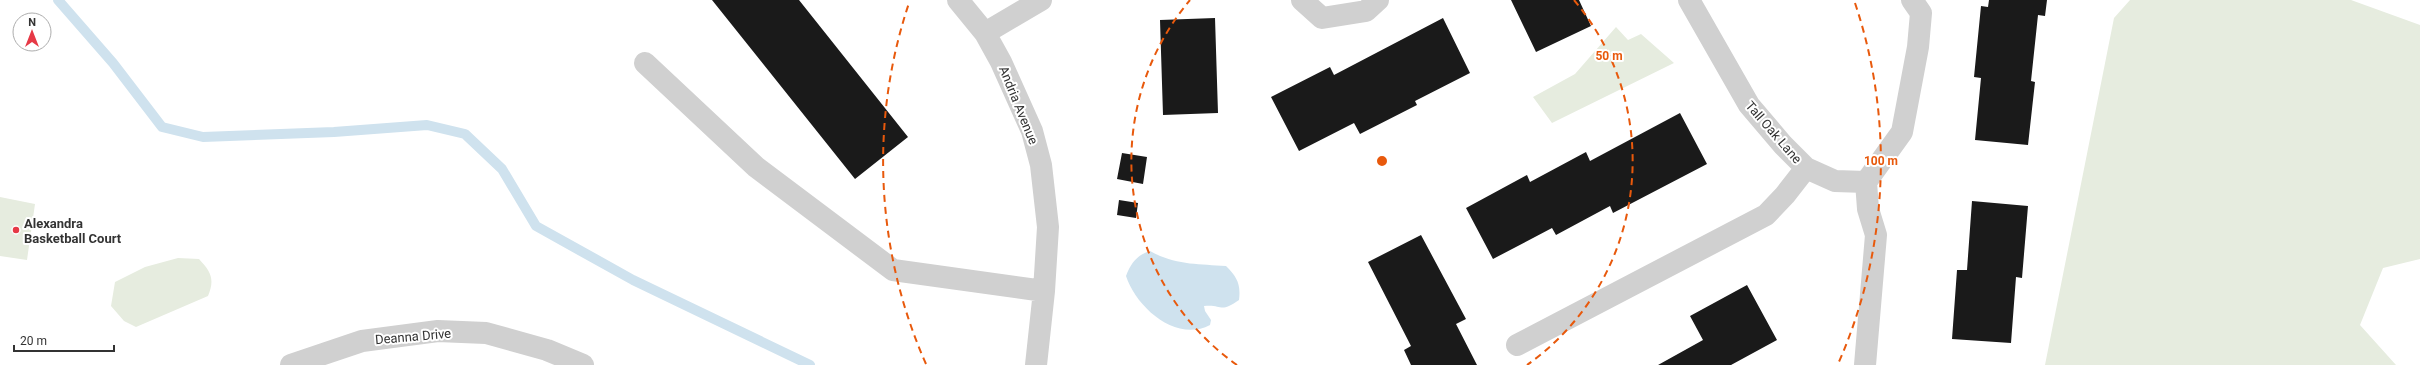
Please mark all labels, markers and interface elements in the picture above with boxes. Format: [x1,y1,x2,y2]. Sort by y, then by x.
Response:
north arrow [12,12,52,52]
text: N [28,16,36,29]
text: 50 m [1595,49,1623,63]
street label: Andria Avenue [996,64,1041,147]
street label: Tall Oak Lane [1742,98,1805,167]
centre of rings [1375,154,1389,168]
text: 100 m [1864,154,1898,168]
place label: Alexandra Basketball Court [24,216,122,246]
marker: Alexandra Basketball Court [11,225,21,235]
street label: Deanna Drive [374,326,452,347]
scale bar [14,327,114,353]
text: 20 m [20,334,47,348]

